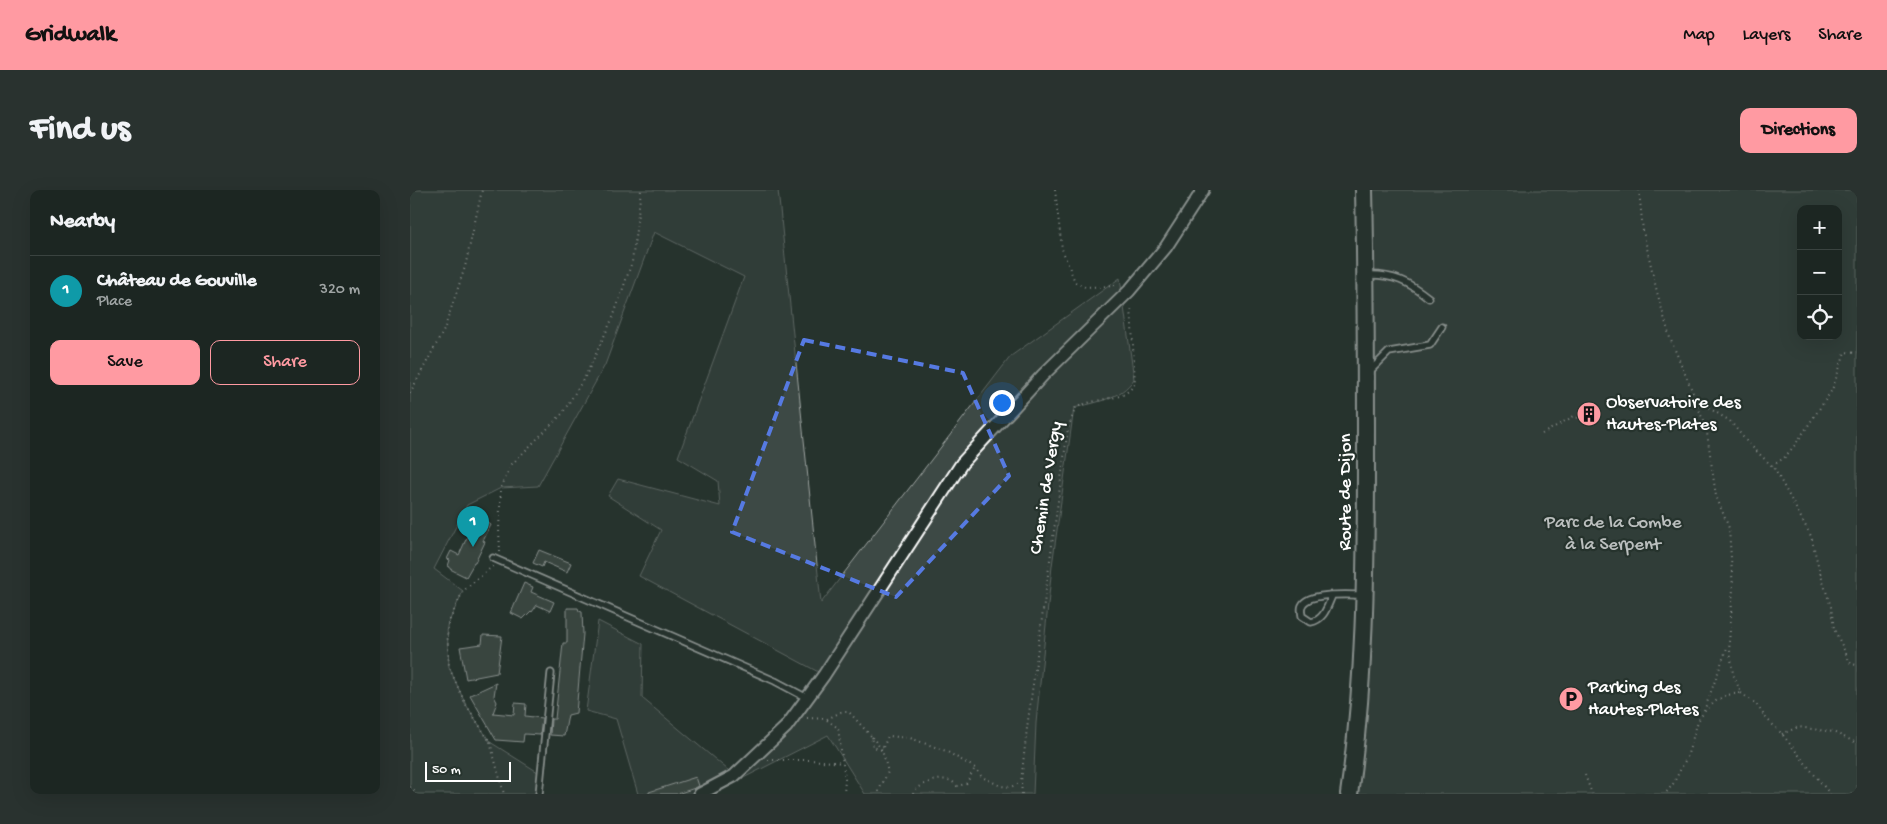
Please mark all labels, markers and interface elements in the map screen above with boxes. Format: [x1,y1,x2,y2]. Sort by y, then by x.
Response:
text: Gridwalk [25,21,116,50]
text: Map [1683,25,1715,46]
text: Layers [1743,25,1790,46]
text: Share [1818,25,1862,46]
button: Directions [1740,108,1857,153]
text: Find us [30,110,130,151]
map controls [1797,205,1842,340]
button: + [1797,205,1842,250]
text: Nearby [50,210,115,235]
button: − [1797,250,1842,295]
text: Château de Gouville [97,270,256,293]
text: 1 [63,281,69,300]
text: 320 m [320,281,360,300]
text: Place [97,293,132,312]
button: locate [1797,295,1842,340]
button: Save [50,340,200,385]
button: Share [210,340,360,385]
your location [989,390,1015,416]
place label: Observatoire des Hautes-Plates [1606,392,1742,437]
building icon: Observatoire des Hautes-Plates [1576,401,1602,427]
street label: Chemin de Vergy [1025,419,1069,556]
street label: Route de Dijon [1335,433,1358,551]
pin: 1 [457,506,489,547]
park label: Parc de la Combe à la Serpent [1544,512,1682,557]
place label: Parking des Hautes-Plates [1587,677,1700,722]
parking icon: Parking des Hautes-Plates [1558,686,1584,712]
scale bar [425,759,511,782]
text: 50 m [432,762,461,779]

